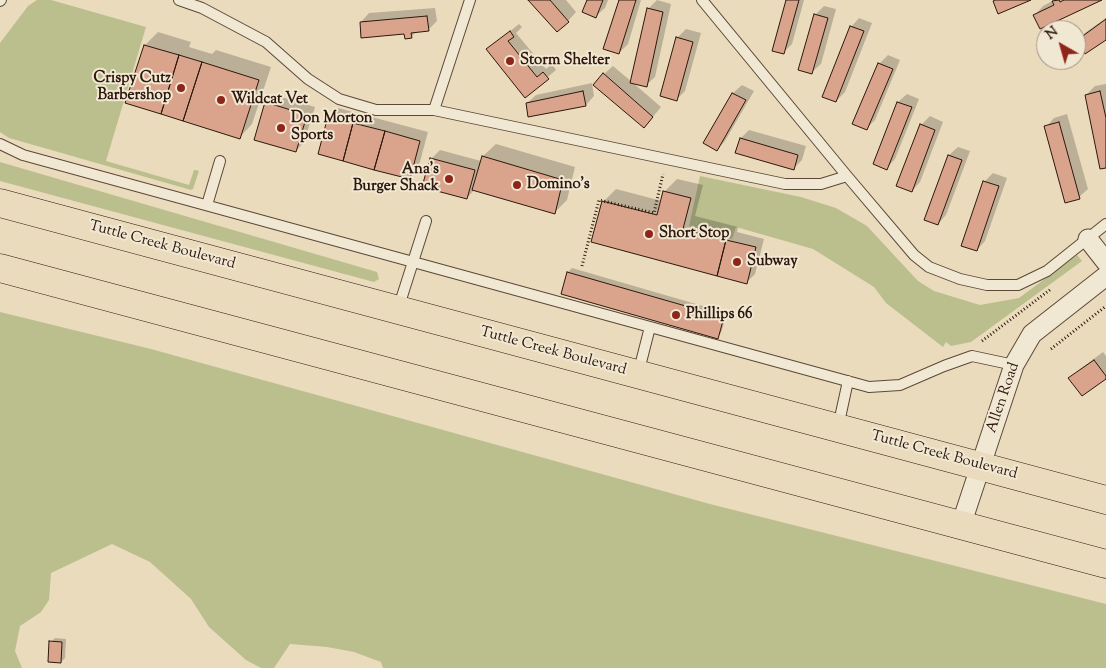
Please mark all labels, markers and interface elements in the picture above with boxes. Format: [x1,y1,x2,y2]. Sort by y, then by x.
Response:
north arrow [1036,20,1086,70]
text: N [1042,23,1063,45]
place label: Storm Shelter [520,52,610,70]
marker: Storm Shelter [504,55,516,67]
place label: Crispy Cutz Barbershop [93,70,171,105]
marker: Crispy Cutz Barbershop [175,82,187,94]
place label: Wildcat Vet [231,91,308,109]
marker: Wildcat Vet [215,94,227,106]
place label: Don Morton Sports [291,110,373,145]
marker: Don Morton Sports [275,122,287,134]
place label: Ana's Burger Shack [353,161,439,196]
marker: Ana's Burger Shack [443,173,455,185]
place label: Domino's [527,176,590,194]
marker: Domino's [511,179,523,191]
street label: Tuttle Creek Boulevard [87,218,237,274]
place label: Short Stop [659,225,729,243]
marker: Short Stop [643,228,655,240]
place label: Subway [747,253,798,271]
marker: Subway [731,256,743,268]
place label: Phillips 66 [686,306,752,324]
marker: Phillips 66 [670,309,682,321]
street label: Tuttle Creek Boulevard [478,324,628,380]
street label: Allen Road [984,360,1024,436]
street label: Tuttle Creek Boulevard [869,428,1019,484]

